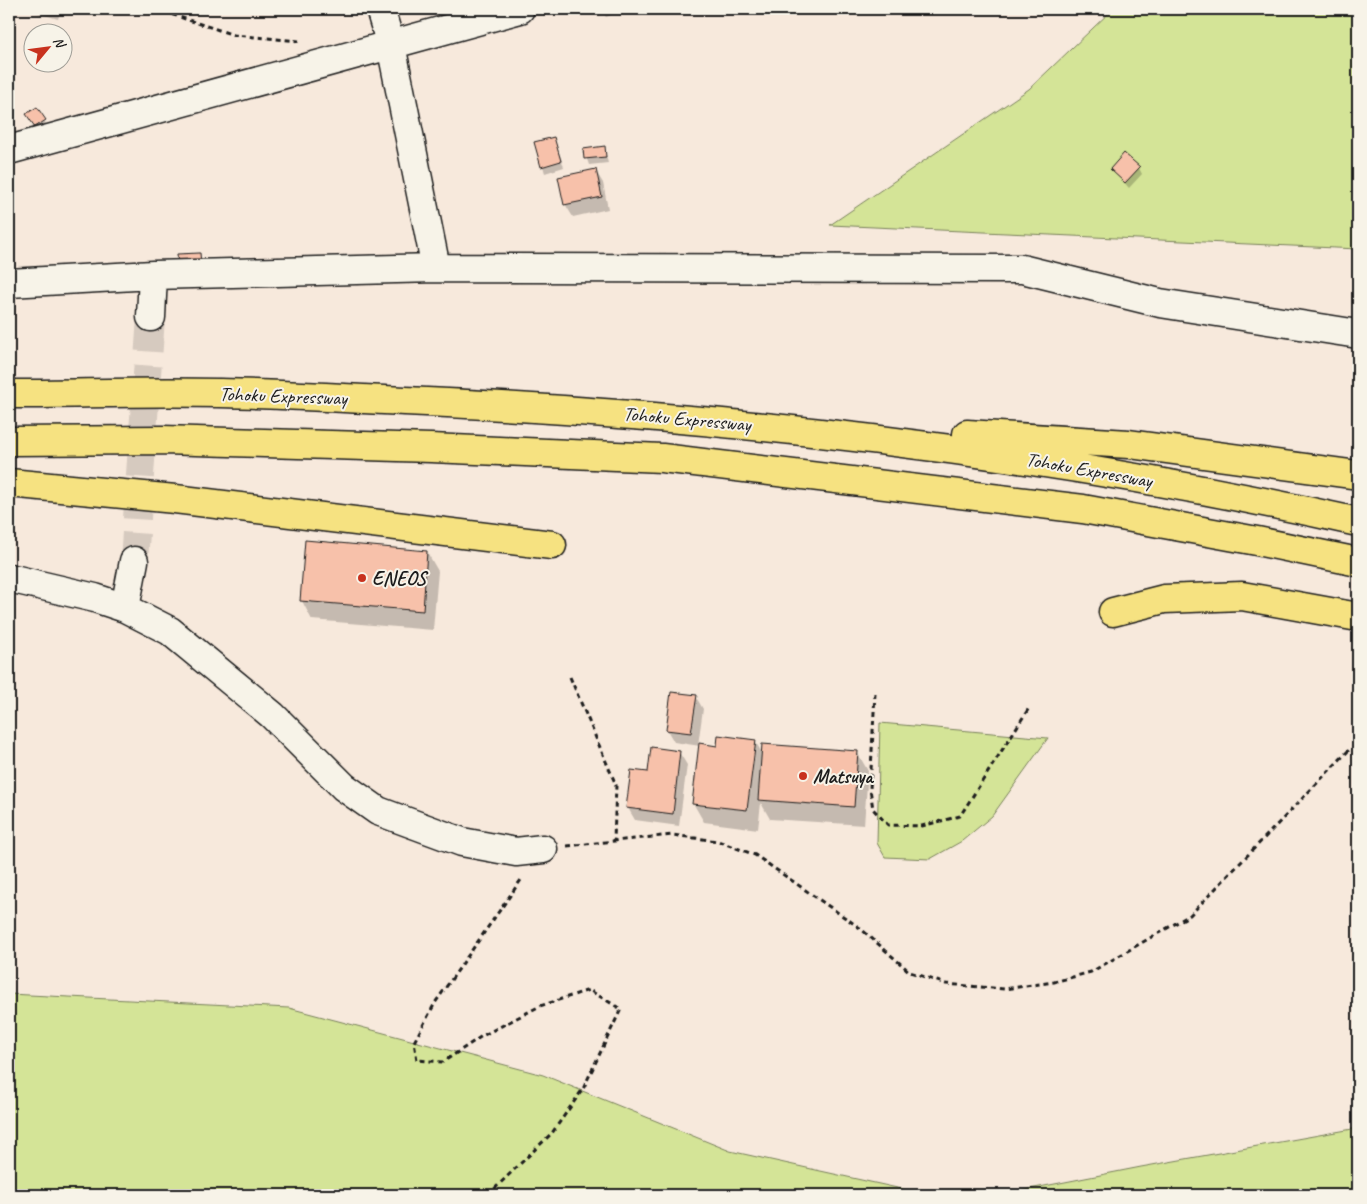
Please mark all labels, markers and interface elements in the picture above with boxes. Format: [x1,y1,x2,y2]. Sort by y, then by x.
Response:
north arrow [22,22,72,72]
text: N [49,34,70,52]
street label: Tohoku Expressway [219,381,349,411]
street label: Tohoku Expressway [622,401,754,437]
street label: Tohoku Expressway [1024,447,1156,494]
place label: ENEOS [372,566,429,591]
marker: ENEOS [356,572,368,584]
place label: Matsuya [813,764,874,789]
marker: Matsuya [797,770,809,782]

